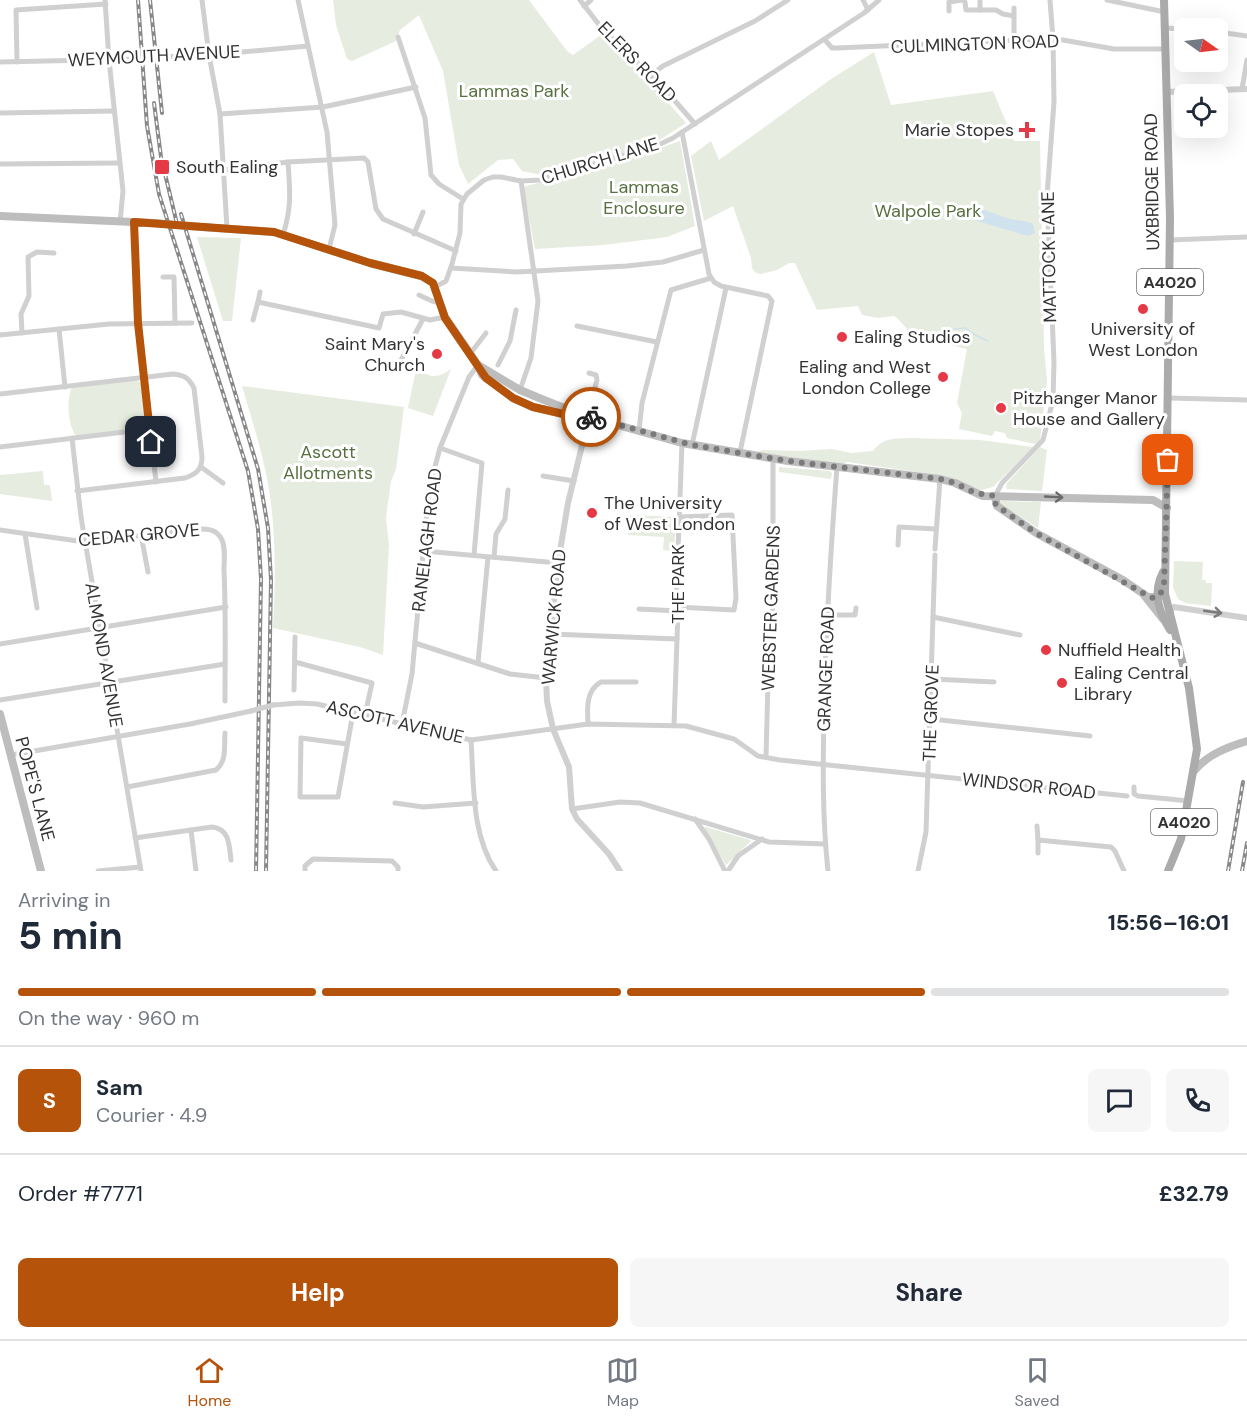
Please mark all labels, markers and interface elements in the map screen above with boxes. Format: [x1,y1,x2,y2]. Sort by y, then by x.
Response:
street label: ELERS ROAD [592,16,682,108]
north arrow [1174,18,1228,72]
map controls [1174,18,1228,138]
street label: CULMINGTON ROAD [890,29,1060,59]
street label: WEYMOUTH AVENUE [67,39,241,73]
park label: Lammas Park [459,79,569,103]
button: locate [1174,84,1228,138]
street label: UXBRIDGE ROAD [1139,113,1165,251]
place label: Marie Stopes [905,118,1014,142]
marker: Marie Stopes [1018,121,1036,139]
street label: CHURCH LANE [538,132,662,190]
place label: South Ealing [176,155,278,179]
marker: South Ealing [153,158,171,176]
park label: Lammas Enclosure [603,175,685,220]
street label: MATTOCK LANE [1036,191,1062,323]
park label: Walpole Park [875,199,981,223]
road number: A4020 [1137,269,1203,295]
marker: University of West London [1136,302,1150,316]
place label: University of West London [1088,317,1198,362]
place label: Ealing Studios [854,325,971,349]
marker: Ealing Studios [835,330,849,344]
place label: Saint Mary's Church [325,332,425,377]
marker: Saint Mary's Church [430,347,444,361]
place label: Ealing and West London College [799,355,931,400]
marker: Ealing and West London College [936,370,950,384]
place label: Pitzhanger Manor House and Gallery [1013,386,1165,431]
courier [561,387,621,447]
icon: bike [575,401,608,434]
marker: Pitzhanger Manor House and Gallery [994,401,1008,415]
pin [125,416,176,467]
icon: home [134,425,167,458]
pin [1142,434,1193,485]
park label: Ascott Allotments [283,440,373,485]
icon: bag [1151,443,1184,476]
street label: RANELAGH ROAD [406,467,448,613]
place label: The University of West London [604,491,735,536]
one-way arrow [1043,491,1063,503]
marker: The University of West London [585,506,599,520]
street label: CEDAR GROVE [77,518,201,552]
street label: WEBSTER GARDENS [756,525,786,691]
street label: THE PARK [666,544,690,624]
street label: WARWICK ROAD [536,548,572,686]
street label: ALMOND AVENUE [79,581,129,729]
street label: GRANGE ROAD [812,606,840,732]
one-way arrow [1202,607,1222,618]
place label: Nuffield Health [1058,638,1181,662]
marker: Nuffield Health [1039,643,1053,657]
place label: Ealing Central Library [1074,661,1188,706]
street label: THE GROVE [917,664,945,762]
marker: Ealing Central Library [1055,676,1069,690]
street label: ASCOTT AVENUE [324,695,466,749]
street label: POPE'S LANE [10,734,60,844]
street label: WINDSOR ROAD [961,767,1097,805]
road number: A4020 [1151,809,1217,835]
text: Arriving in [18,887,110,913]
text: 15:56–16:01 [1108,908,1229,937]
text: 5 min [18,910,123,961]
text: On the way · 960 m [18,1005,199,1031]
button: chat [1088,1069,1151,1132]
button: phone [1166,1069,1229,1132]
text: Sam [96,1073,143,1102]
text: S [43,1086,56,1115]
text: Courier · 4.9 [96,1102,207,1128]
text: Order #7771 [18,1179,143,1208]
text: £32.79 [1159,1179,1229,1208]
button: Help [18,1258,618,1327]
button: Share [630,1258,1229,1327]
tab: Home [188,1354,231,1411]
tab: Map [606,1354,639,1411]
tab: Saved [1015,1354,1059,1411]

